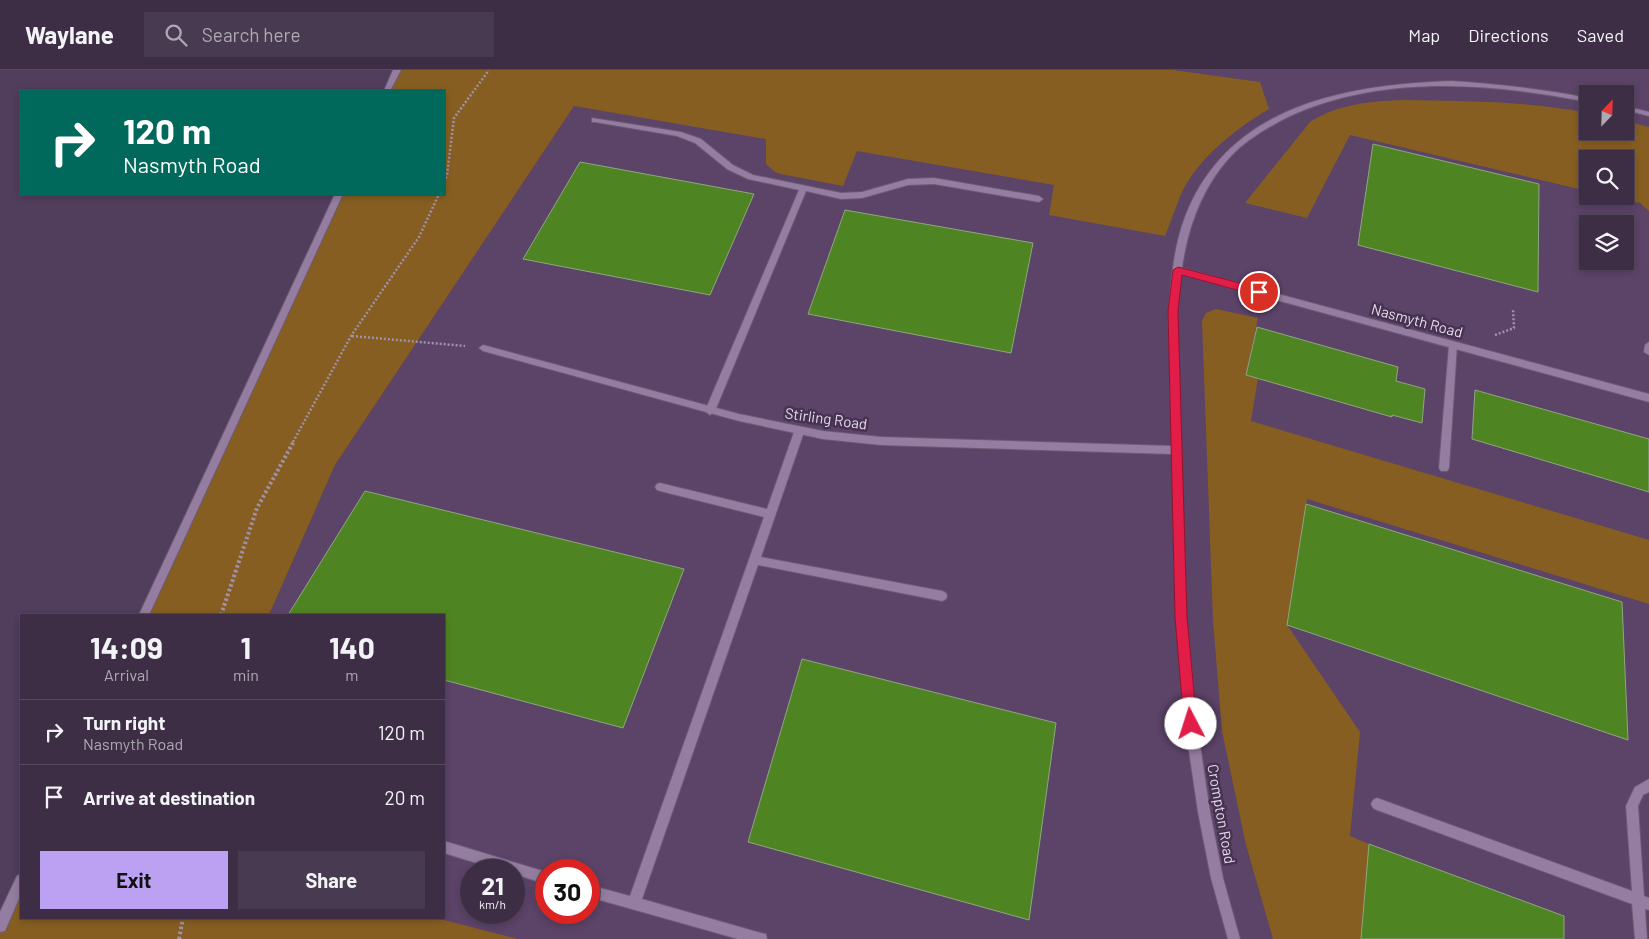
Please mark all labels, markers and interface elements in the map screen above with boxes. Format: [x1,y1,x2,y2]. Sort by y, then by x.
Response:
search box [144,12,494,57]
text: Waylane [25,20,114,49]
icon: search [162,21,190,49]
text: Search here [202,23,301,46]
text: Map [1408,24,1440,46]
text: Directions [1468,24,1549,46]
text: Saved [1577,24,1624,46]
north arrow [1579,85,1634,140]
map controls [1579,85,1634,270]
text: 120 m [123,109,211,151]
icon: right [40,110,105,175]
button: search [1579,150,1634,205]
text: Nasmyth Road [123,151,261,177]
button: layers [1579,215,1634,270]
pin [1238,271,1280,313]
icon: arrive [1245,278,1273,306]
street label: Nasmyth Road [1370,299,1465,341]
street label: Stirling Road [784,403,869,433]
text: 14:09 [90,629,163,665]
text: 1 [241,629,251,665]
text: 140 [329,629,375,665]
text: Arrival [104,665,149,684]
text: min [233,665,259,684]
text: m [345,665,359,684]
position arrow [1164,697,1216,749]
text: Turn right [83,711,165,734]
icon: right [40,718,68,746]
text: 120 m [378,721,425,744]
text: Nasmyth Road [83,734,183,753]
street label: Crompton Road [1204,763,1240,865]
icon: arrive [40,783,68,811]
text: Arrive at destination [83,786,255,809]
text: 20 m [385,786,425,809]
button: Exit [40,851,228,909]
button: Share [238,851,425,909]
speed limit sign: 30 [535,859,600,924]
text: 21 [481,870,504,900]
text: km/h [479,897,506,911]

